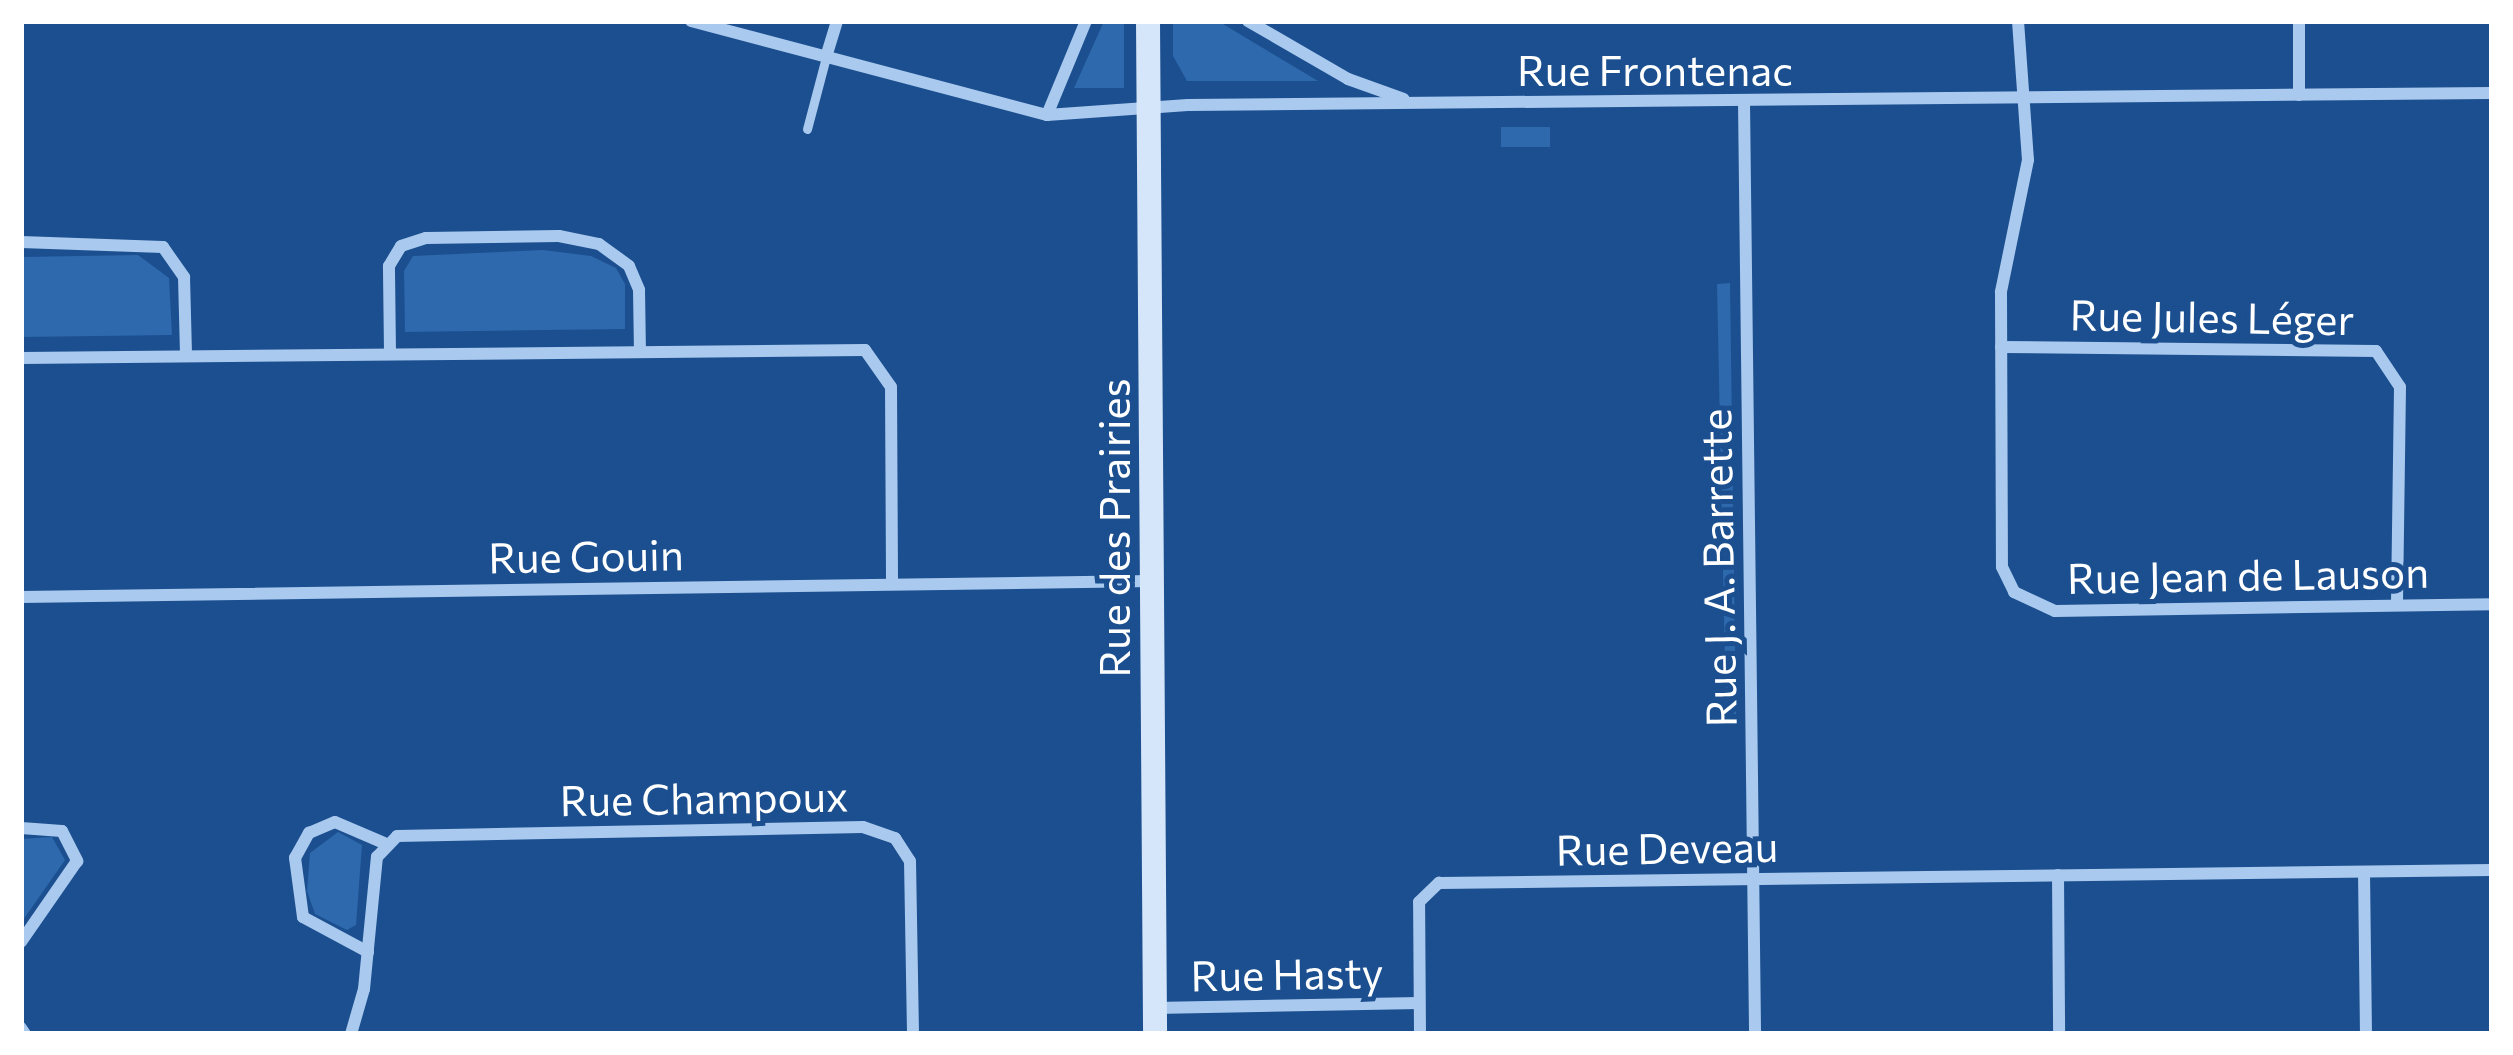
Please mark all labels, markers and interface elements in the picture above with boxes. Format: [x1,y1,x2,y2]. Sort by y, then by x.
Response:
street label: Rue Frontenac [1517,44,1793,94]
street label: Rue Jules Léger [2069,288,2355,344]
street label: Rue des Prairies [1088,378,1138,678]
street label: Rue J. A. Barrette [1689,408,1745,728]
street label: Rue Gouin [488,528,684,582]
street label: Rue Jean de Lauson [2066,546,2430,602]
street label: Rue Champoux [559,769,849,825]
street label: Rue Deveau [1555,820,1779,874]
street label: Rue Hasty [1190,946,1384,1000]

